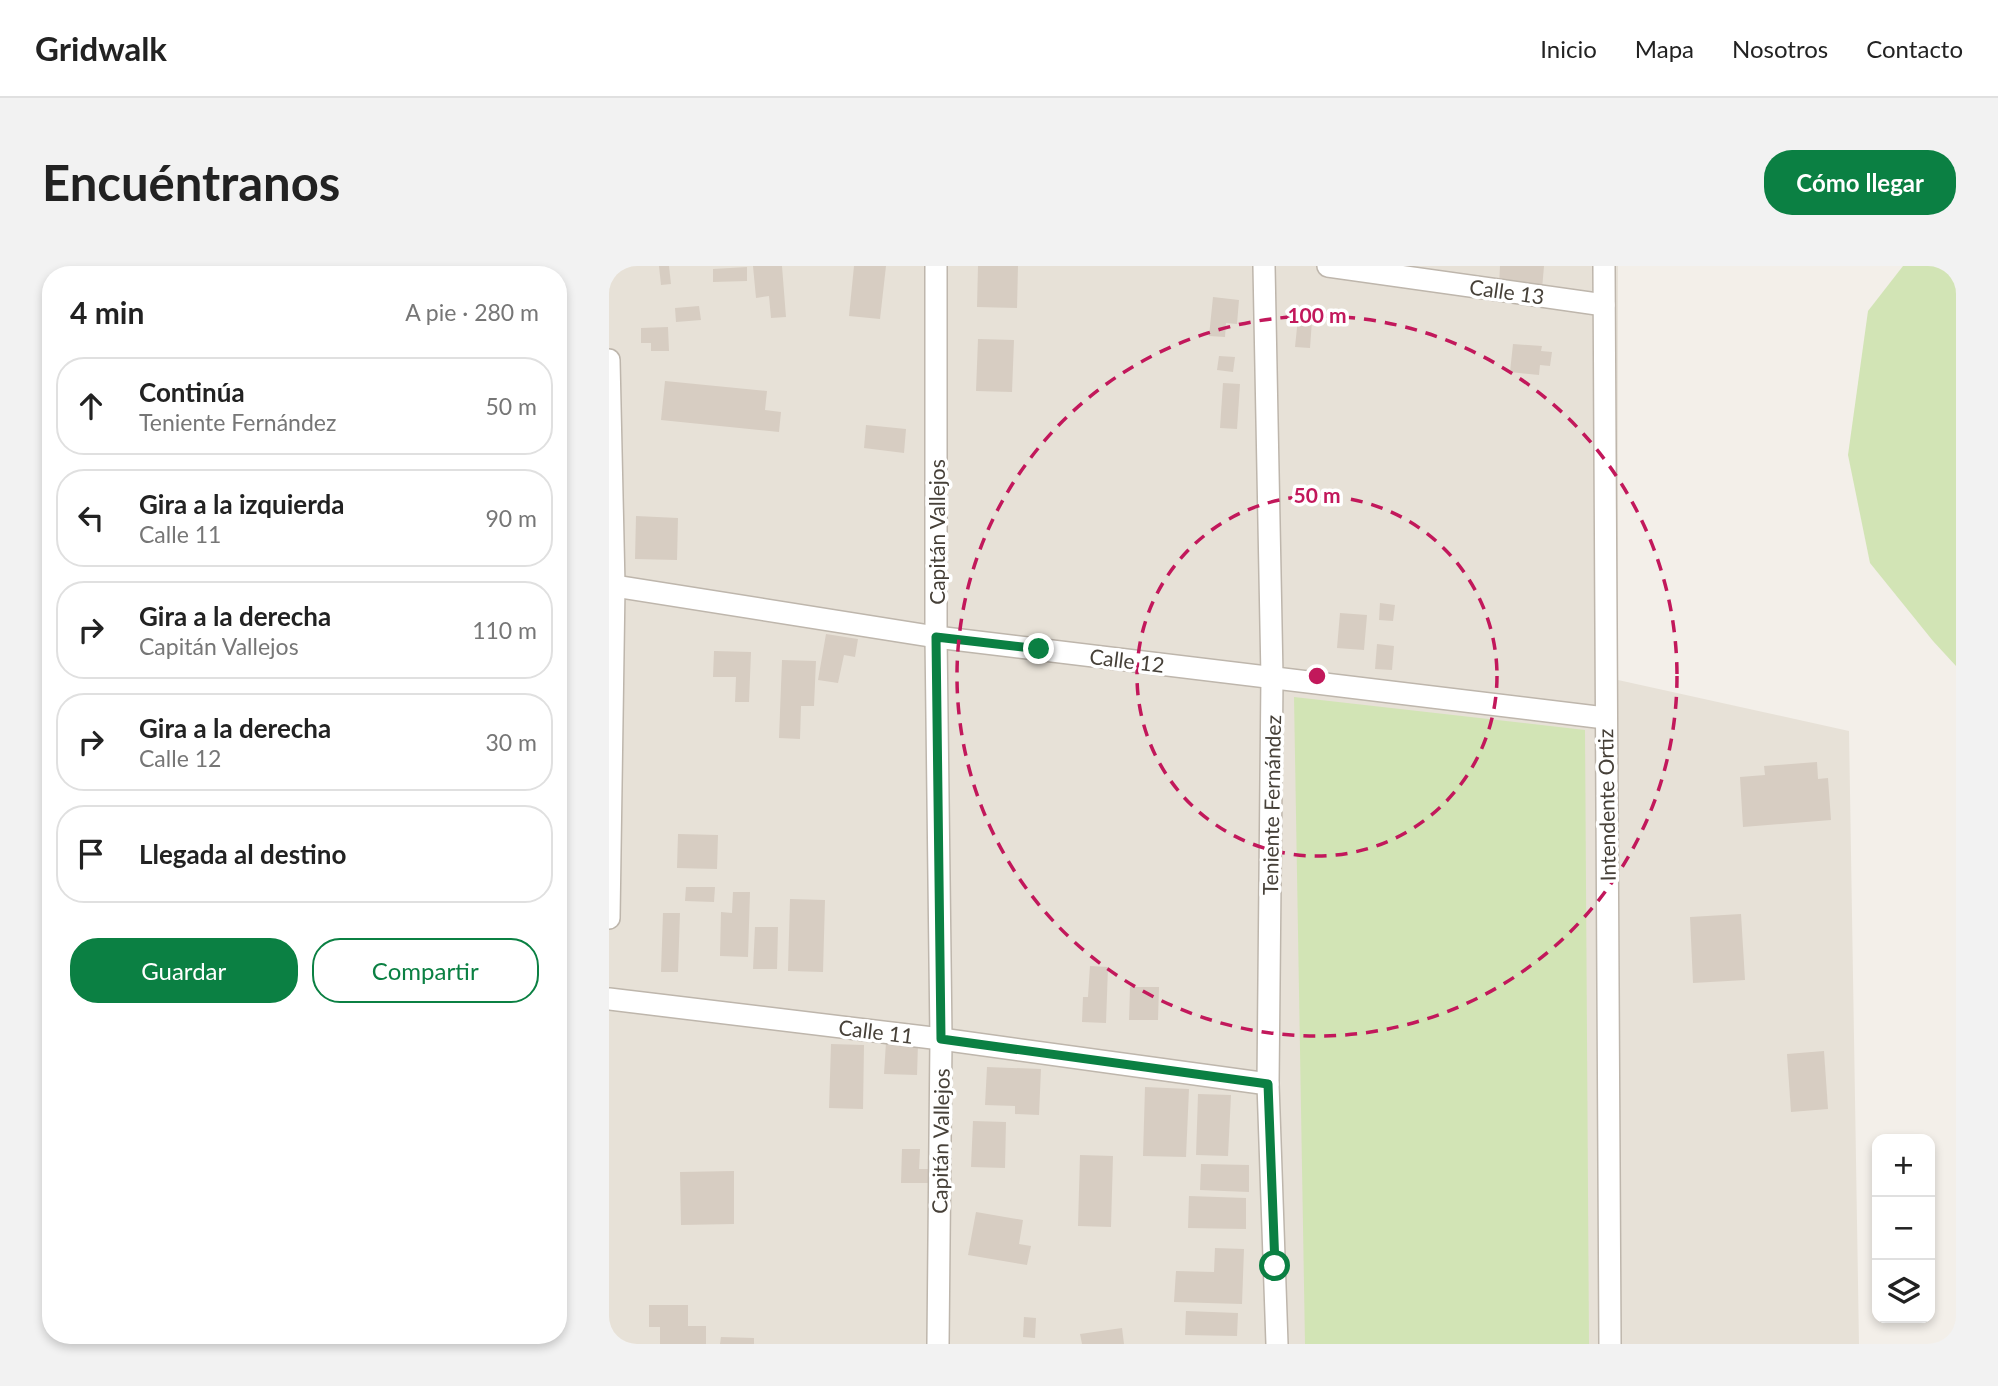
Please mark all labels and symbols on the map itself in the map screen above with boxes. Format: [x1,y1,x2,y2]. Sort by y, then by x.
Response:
street label: Calle 13 [1468,273,1546,309]
text: 100 m [1287,302,1347,327]
street label: Capitán Vallejos [924,459,949,605]
text: 50 m [1293,482,1341,507]
route end [1023,633,1054,664]
street label: Calle 12 [1088,643,1166,677]
centre of rings [1305,664,1329,688]
street label: Teniente Fernández [1257,715,1285,895]
street label: Intendente Ortiz [1592,728,1620,882]
street label: Calle 11 [837,1014,915,1048]
street label: Capitán Vallejos [926,1068,954,1214]
route start [1259,1250,1290,1281]

